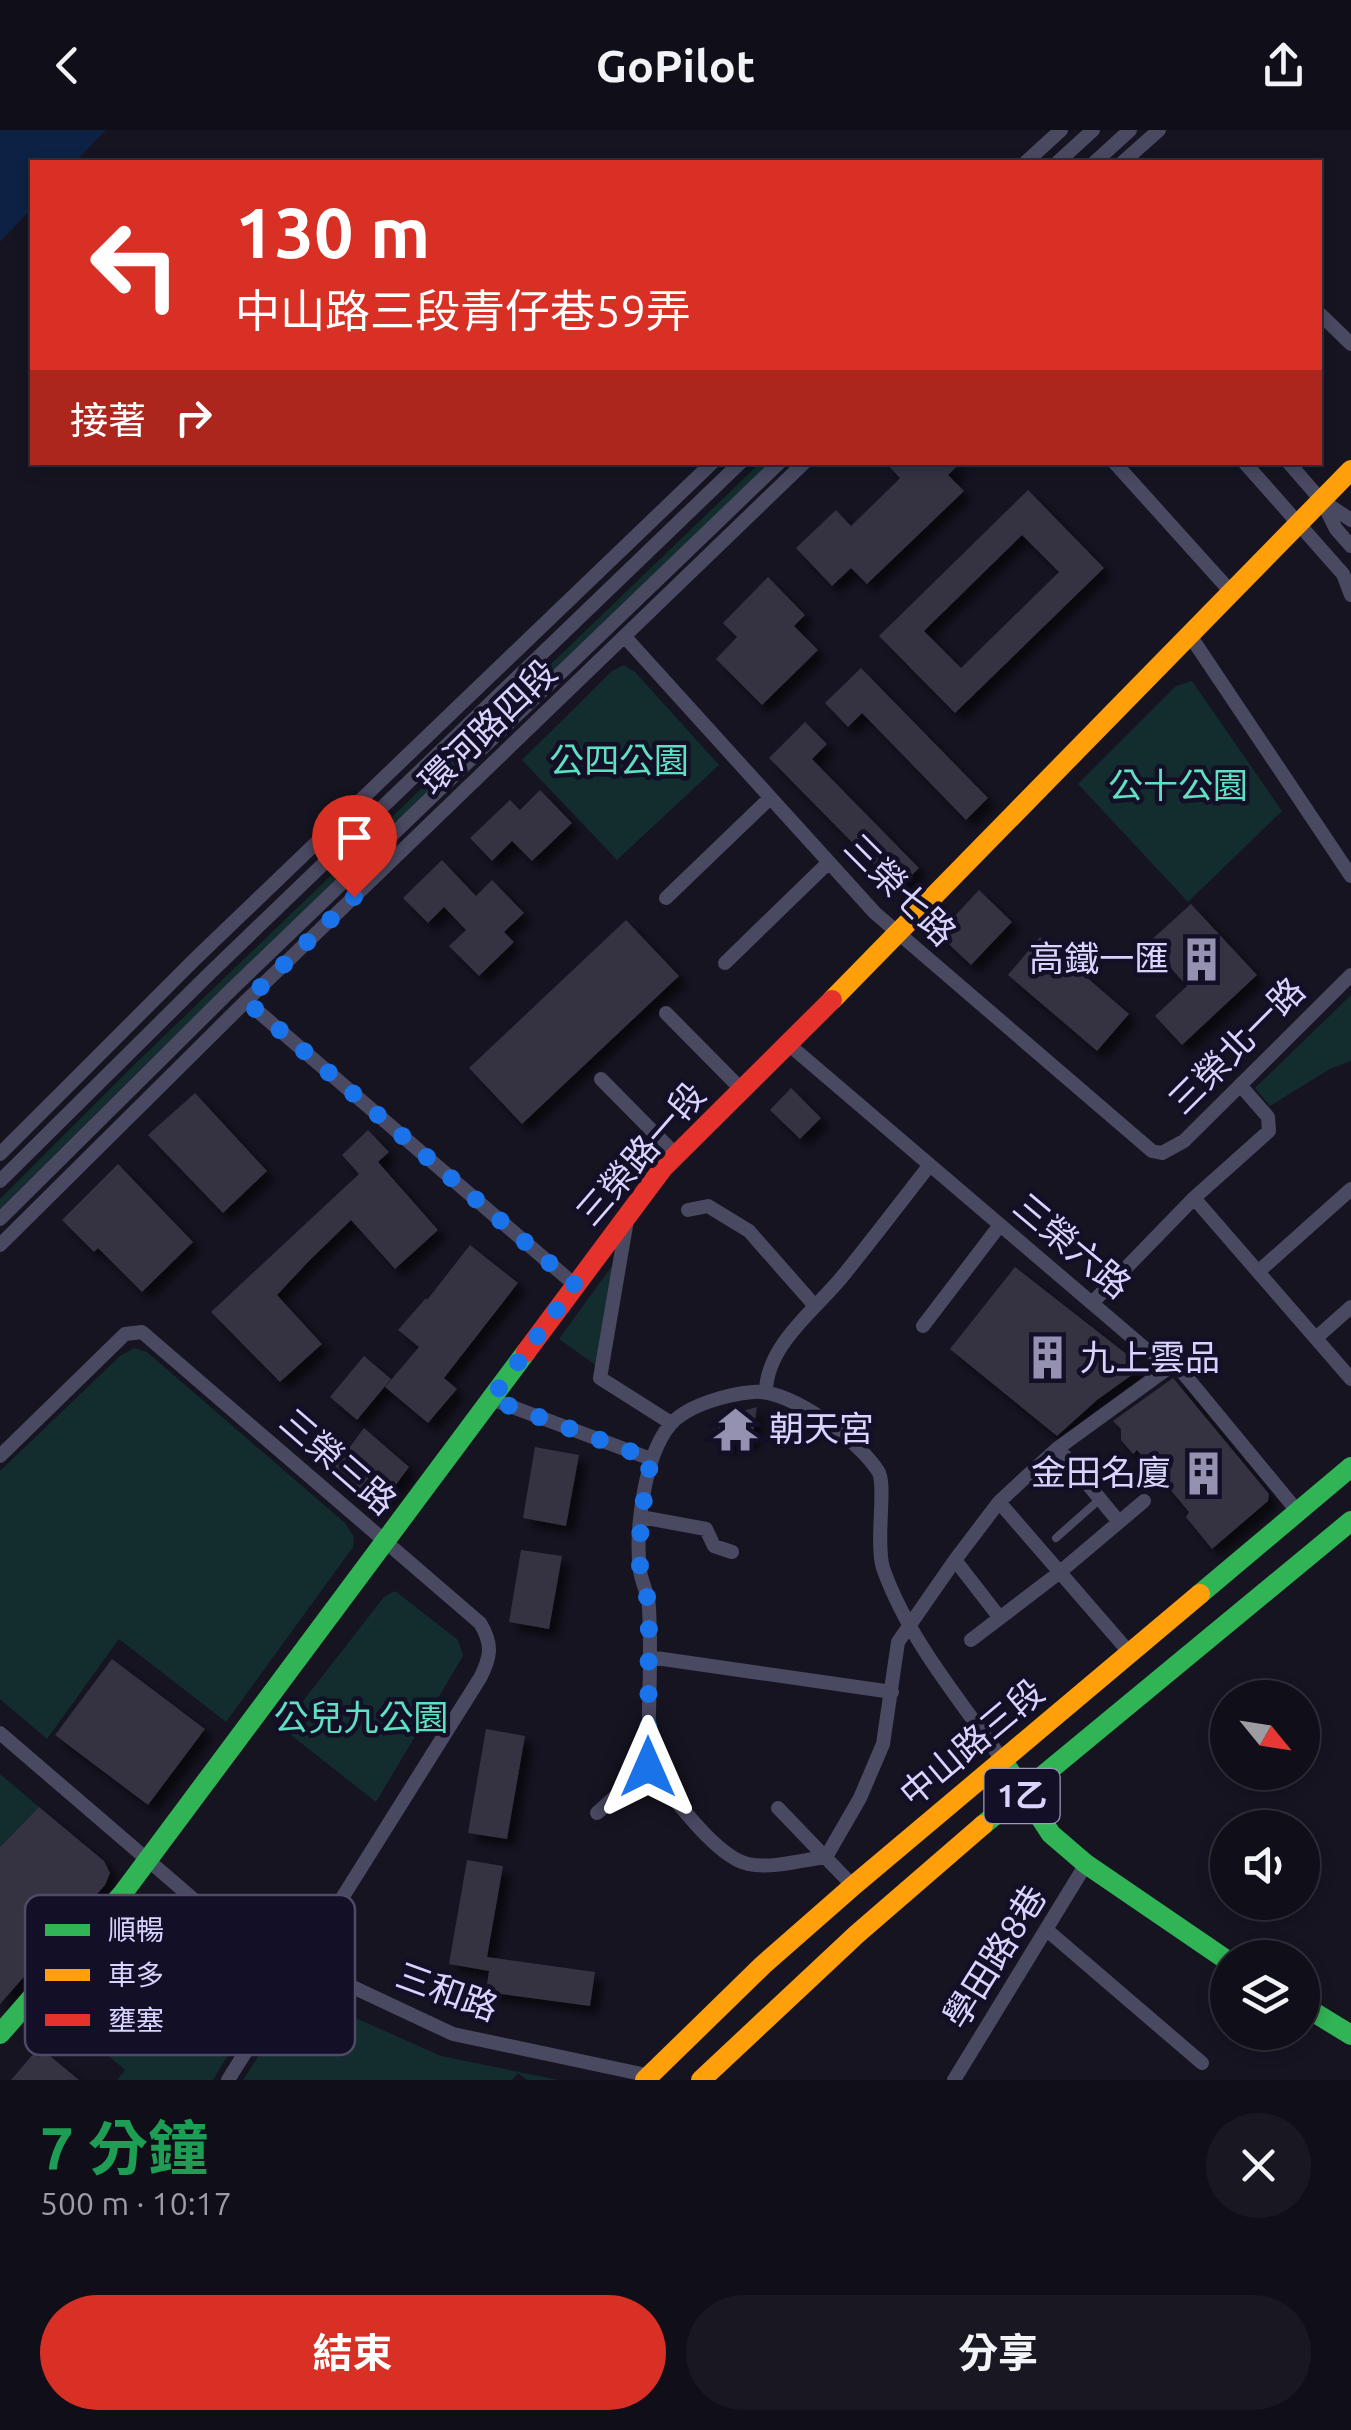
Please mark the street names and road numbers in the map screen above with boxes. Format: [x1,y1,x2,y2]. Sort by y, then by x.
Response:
street label: 環河路四段 [410,651,564,801]
street label: 三榮七路 [837,826,964,953]
street label: 三榮北一路 [1160,969,1312,1121]
street label: 三榮路一段 [568,1074,713,1233]
street label: 三榮六路 [1006,1185,1139,1306]
street label: 三榮三路 [273,1400,405,1522]
street label: 中山路三段 [891,1671,1051,1814]
road number: 1乙 [984,1769,1060,1823]
street label: 學田路8巷 [935,1878,1053,2035]
street label: 三和路 [391,1954,504,2028]

